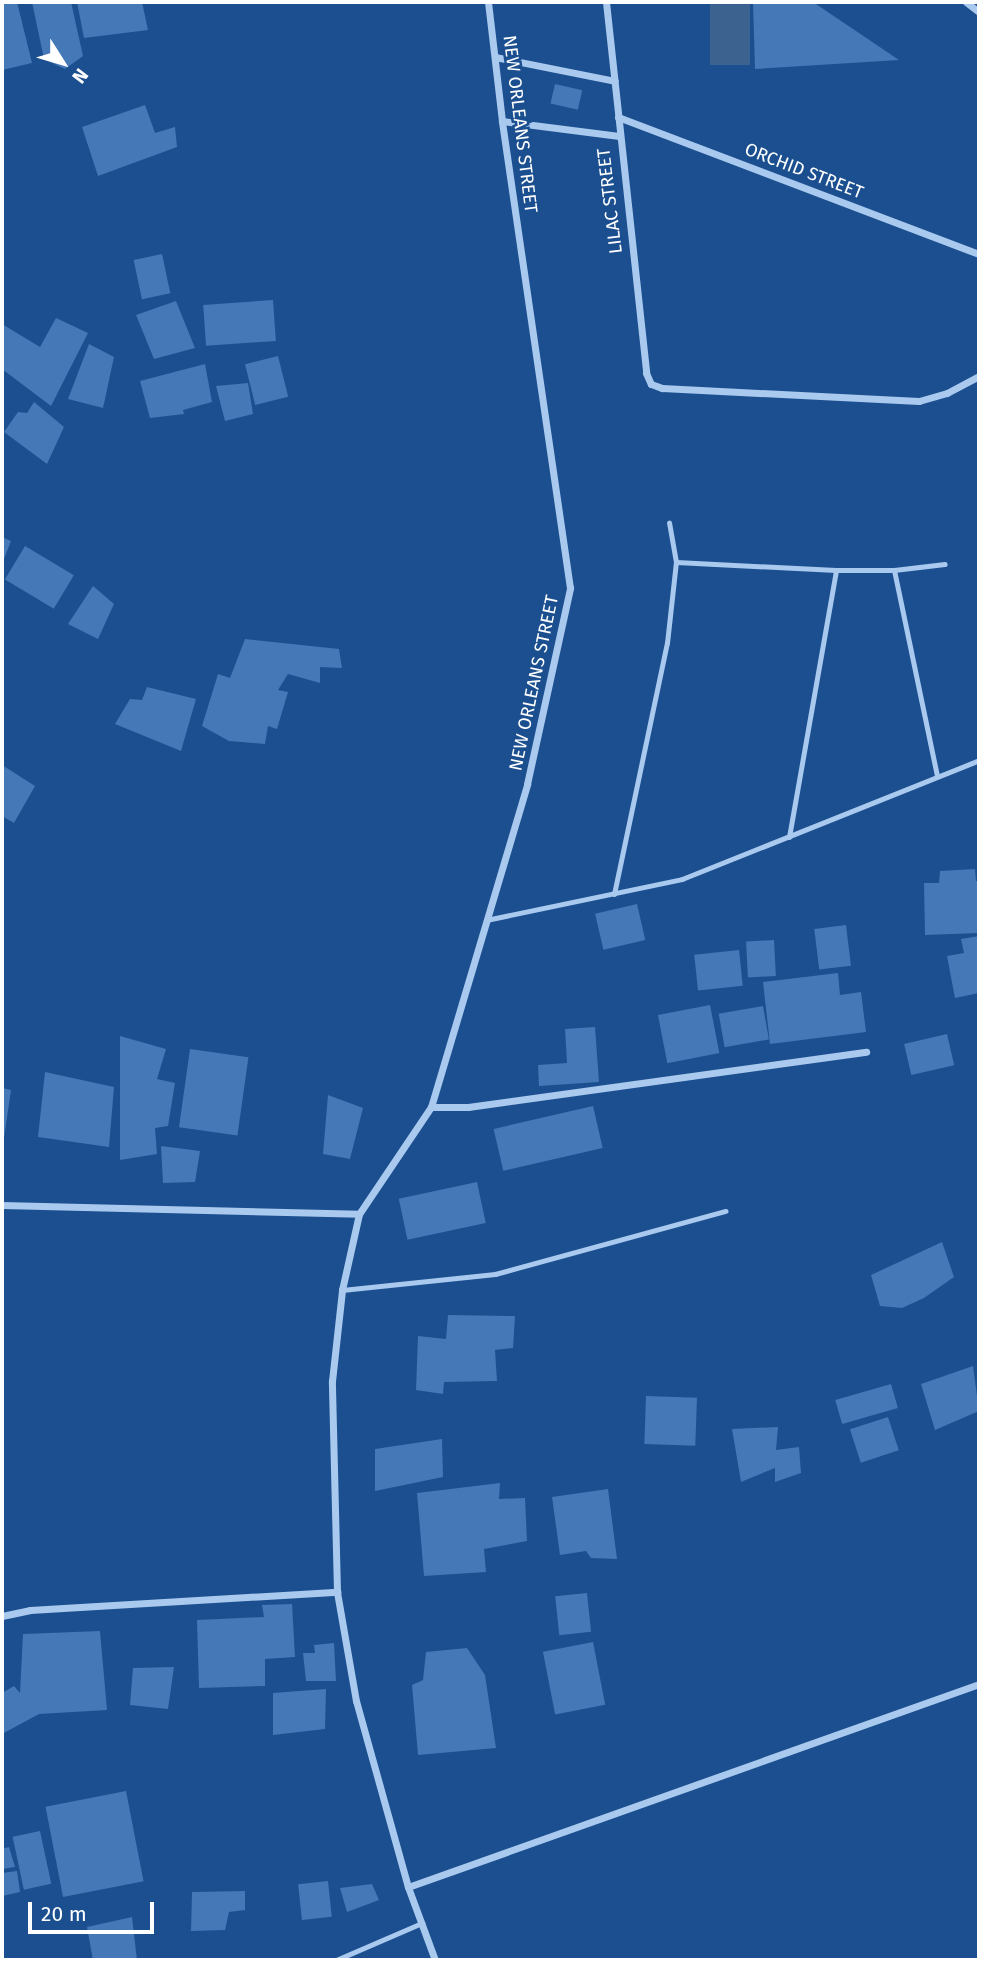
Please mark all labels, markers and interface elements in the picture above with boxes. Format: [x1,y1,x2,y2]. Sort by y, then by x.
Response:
north arrow [28,28,98,98]
street label: NEW ORLEANS STREET [498,34,542,214]
text: N [67,64,93,88]
street label: ORCHID STREET [742,138,866,204]
street label: LILAC STREET [593,147,627,255]
street label: NEW ORLEANS STREET [505,593,563,773]
scale bar [32,1888,158,1932]
text: 20 m [41,1901,87,1927]

